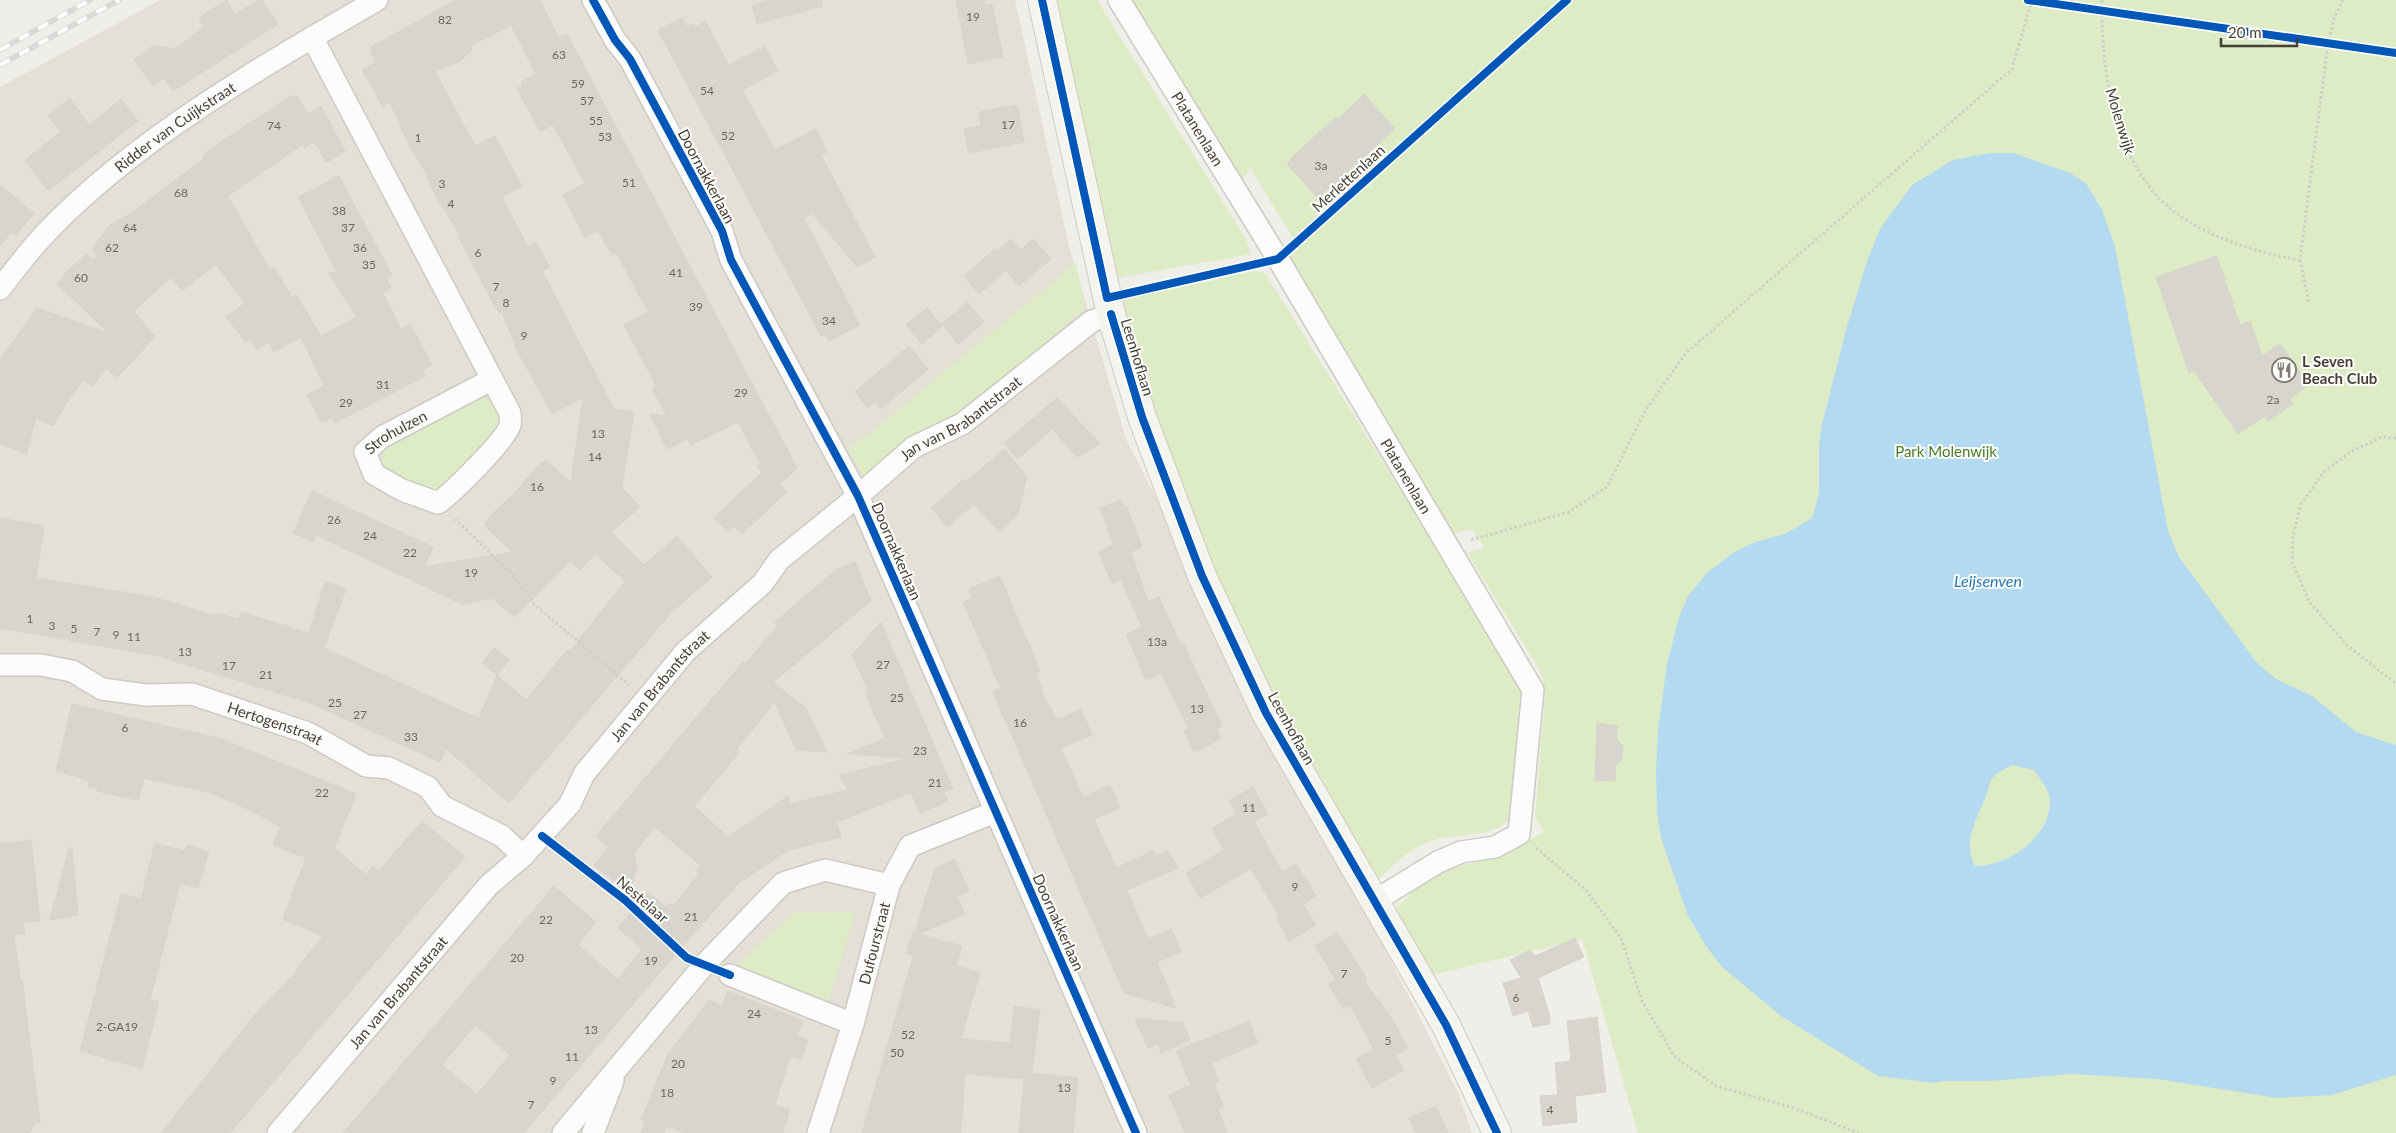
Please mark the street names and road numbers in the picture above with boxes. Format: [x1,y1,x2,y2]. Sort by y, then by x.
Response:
street label: Ridder van Cuijkstraat [111,77,239,176]
street label: Molenwijk [2102,86,2140,157]
street label: Platanenlaan [1168,88,1228,169]
street label: Doornakkerlaan [674,126,740,226]
street label: Merlettenlaan [1308,141,1388,215]
street label: Leenhoflaan [1118,316,1158,398]
street label: Jan van Brabantstraat [896,371,1025,464]
street label: Strohulzen [360,406,430,457]
street label: Platanenlaan [1377,435,1436,517]
street label: Doornakkerlaan [868,499,926,603]
street label: Jan van Brabantstraat [606,626,713,745]
street label: Leenhoflaan [1265,689,1319,767]
street label: Hertogenstraat [225,698,327,749]
street label: Doornakkerlaan [1030,871,1088,973]
street label: Nestelaar [613,872,673,927]
street label: Dufourstraat [855,899,893,986]
street label: Jan van Brabantstraat [345,932,451,1052]

